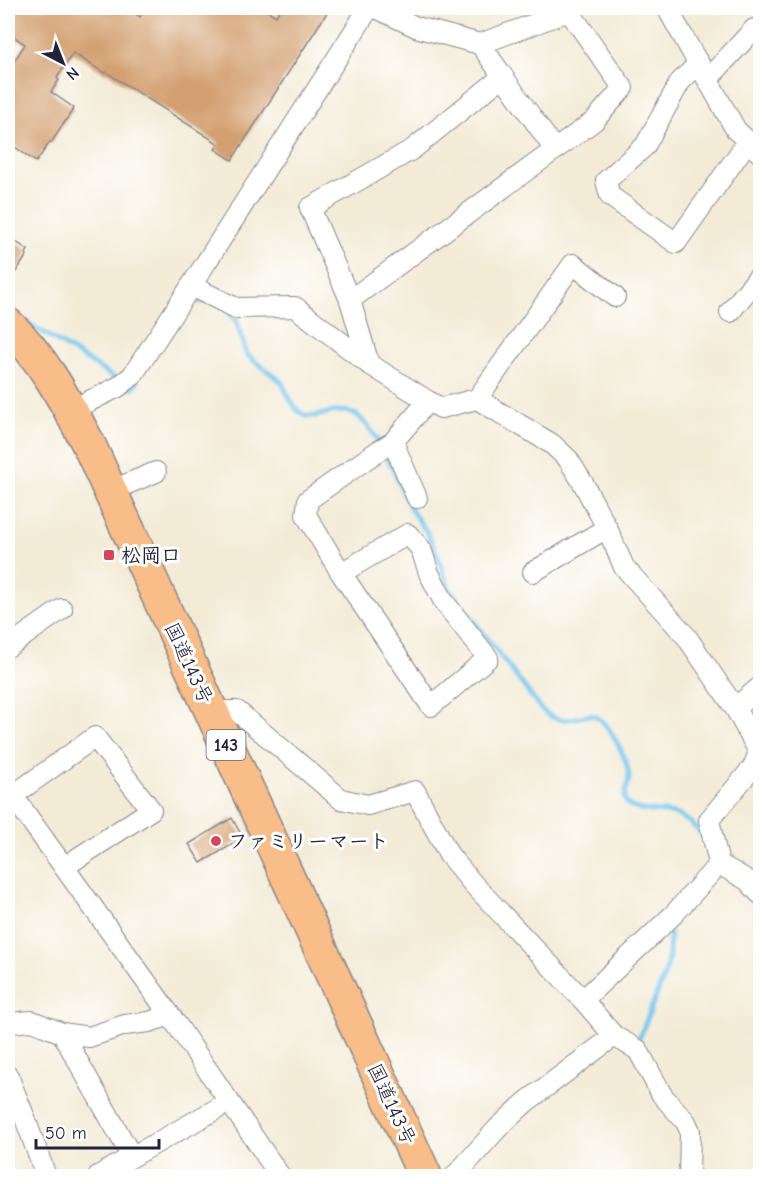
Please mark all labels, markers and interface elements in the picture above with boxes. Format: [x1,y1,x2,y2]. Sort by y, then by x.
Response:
north arrow [33,33,93,93]
text: N [62,63,82,84]
place label: 松岡口 [121,544,181,567]
marker: 松岡口 [102,548,116,562]
street label: 国道143号 [160,619,217,708]
road number: 143 [206,730,246,760]
place label: ファミリーマート [228,830,389,853]
marker: ファミリーマート [209,834,223,848]
street label: 国道143号 [363,1060,420,1149]
scale bar [36,1112,159,1150]
text: 50 m [45,1123,87,1144]

